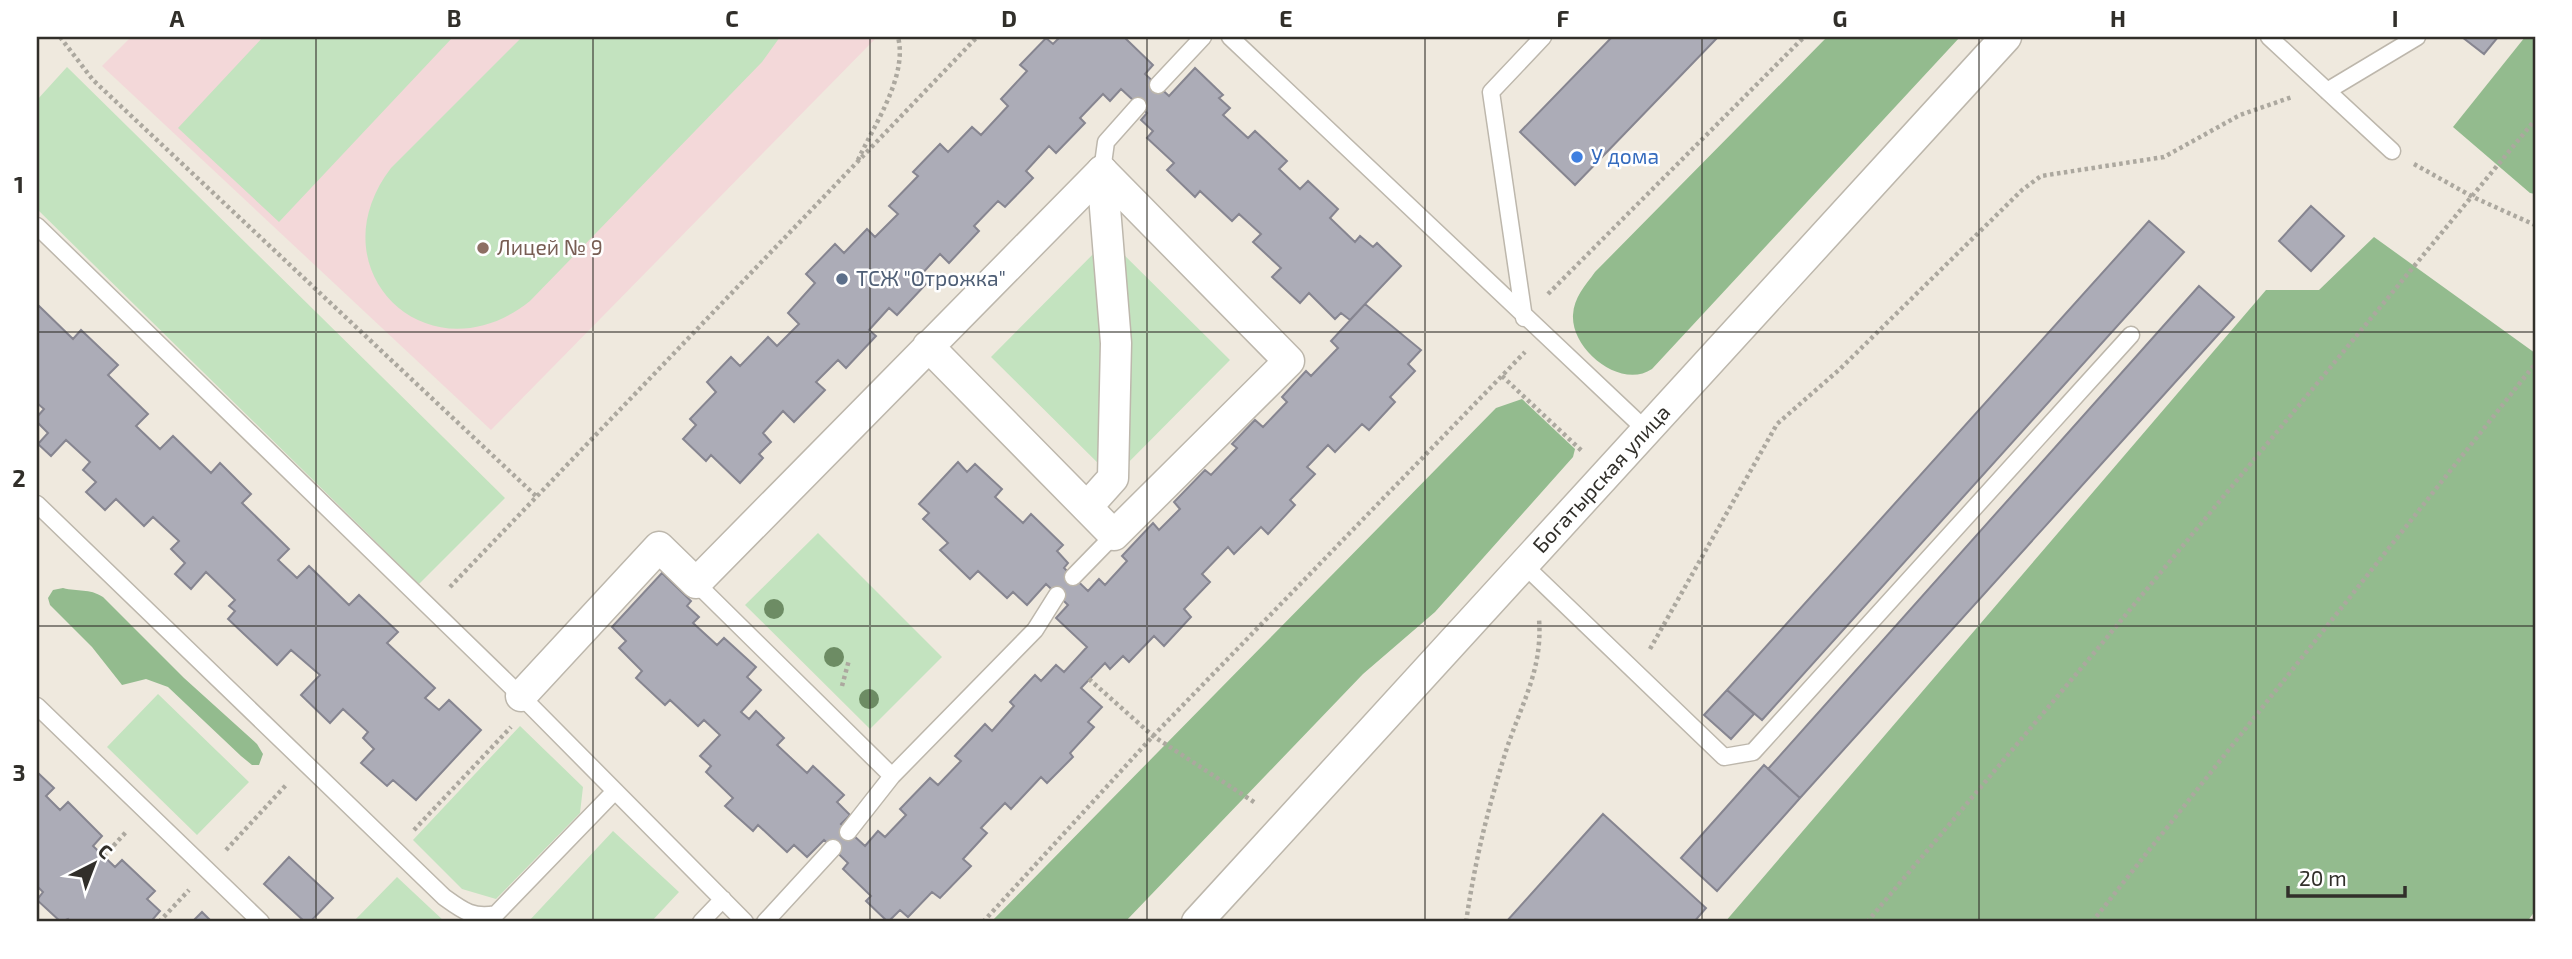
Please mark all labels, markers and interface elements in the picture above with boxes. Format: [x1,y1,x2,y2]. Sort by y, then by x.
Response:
text: A [169,4,185,32]
text: B [447,4,461,32]
text: C [725,4,739,32]
text: D [1001,4,1017,32]
text: E [1279,4,1293,32]
text: F [1557,4,1570,32]
text: G [1833,4,1847,32]
text: H [2110,4,2126,32]
text: I [2392,4,2398,32]
place label: У дома [1591,143,1659,168]
marker: У дома [1569,149,1585,165]
text: 1 [14,170,24,198]
place label: Лицей № 9 [497,234,603,259]
marker: Лицей № 9 [475,240,491,256]
place label: ТСЖ "Отрожка" [856,265,1006,290]
marker: ТСЖ "Отрожка" [834,271,850,287]
street label: Богатырская улица [1527,399,1675,557]
text: 2 [12,464,26,492]
text: 3 [12,758,26,786]
north arrow [60,830,130,900]
text: С [94,839,118,863]
scale bar [2288,854,2406,898]
text: 20 m [2299,865,2347,890]

